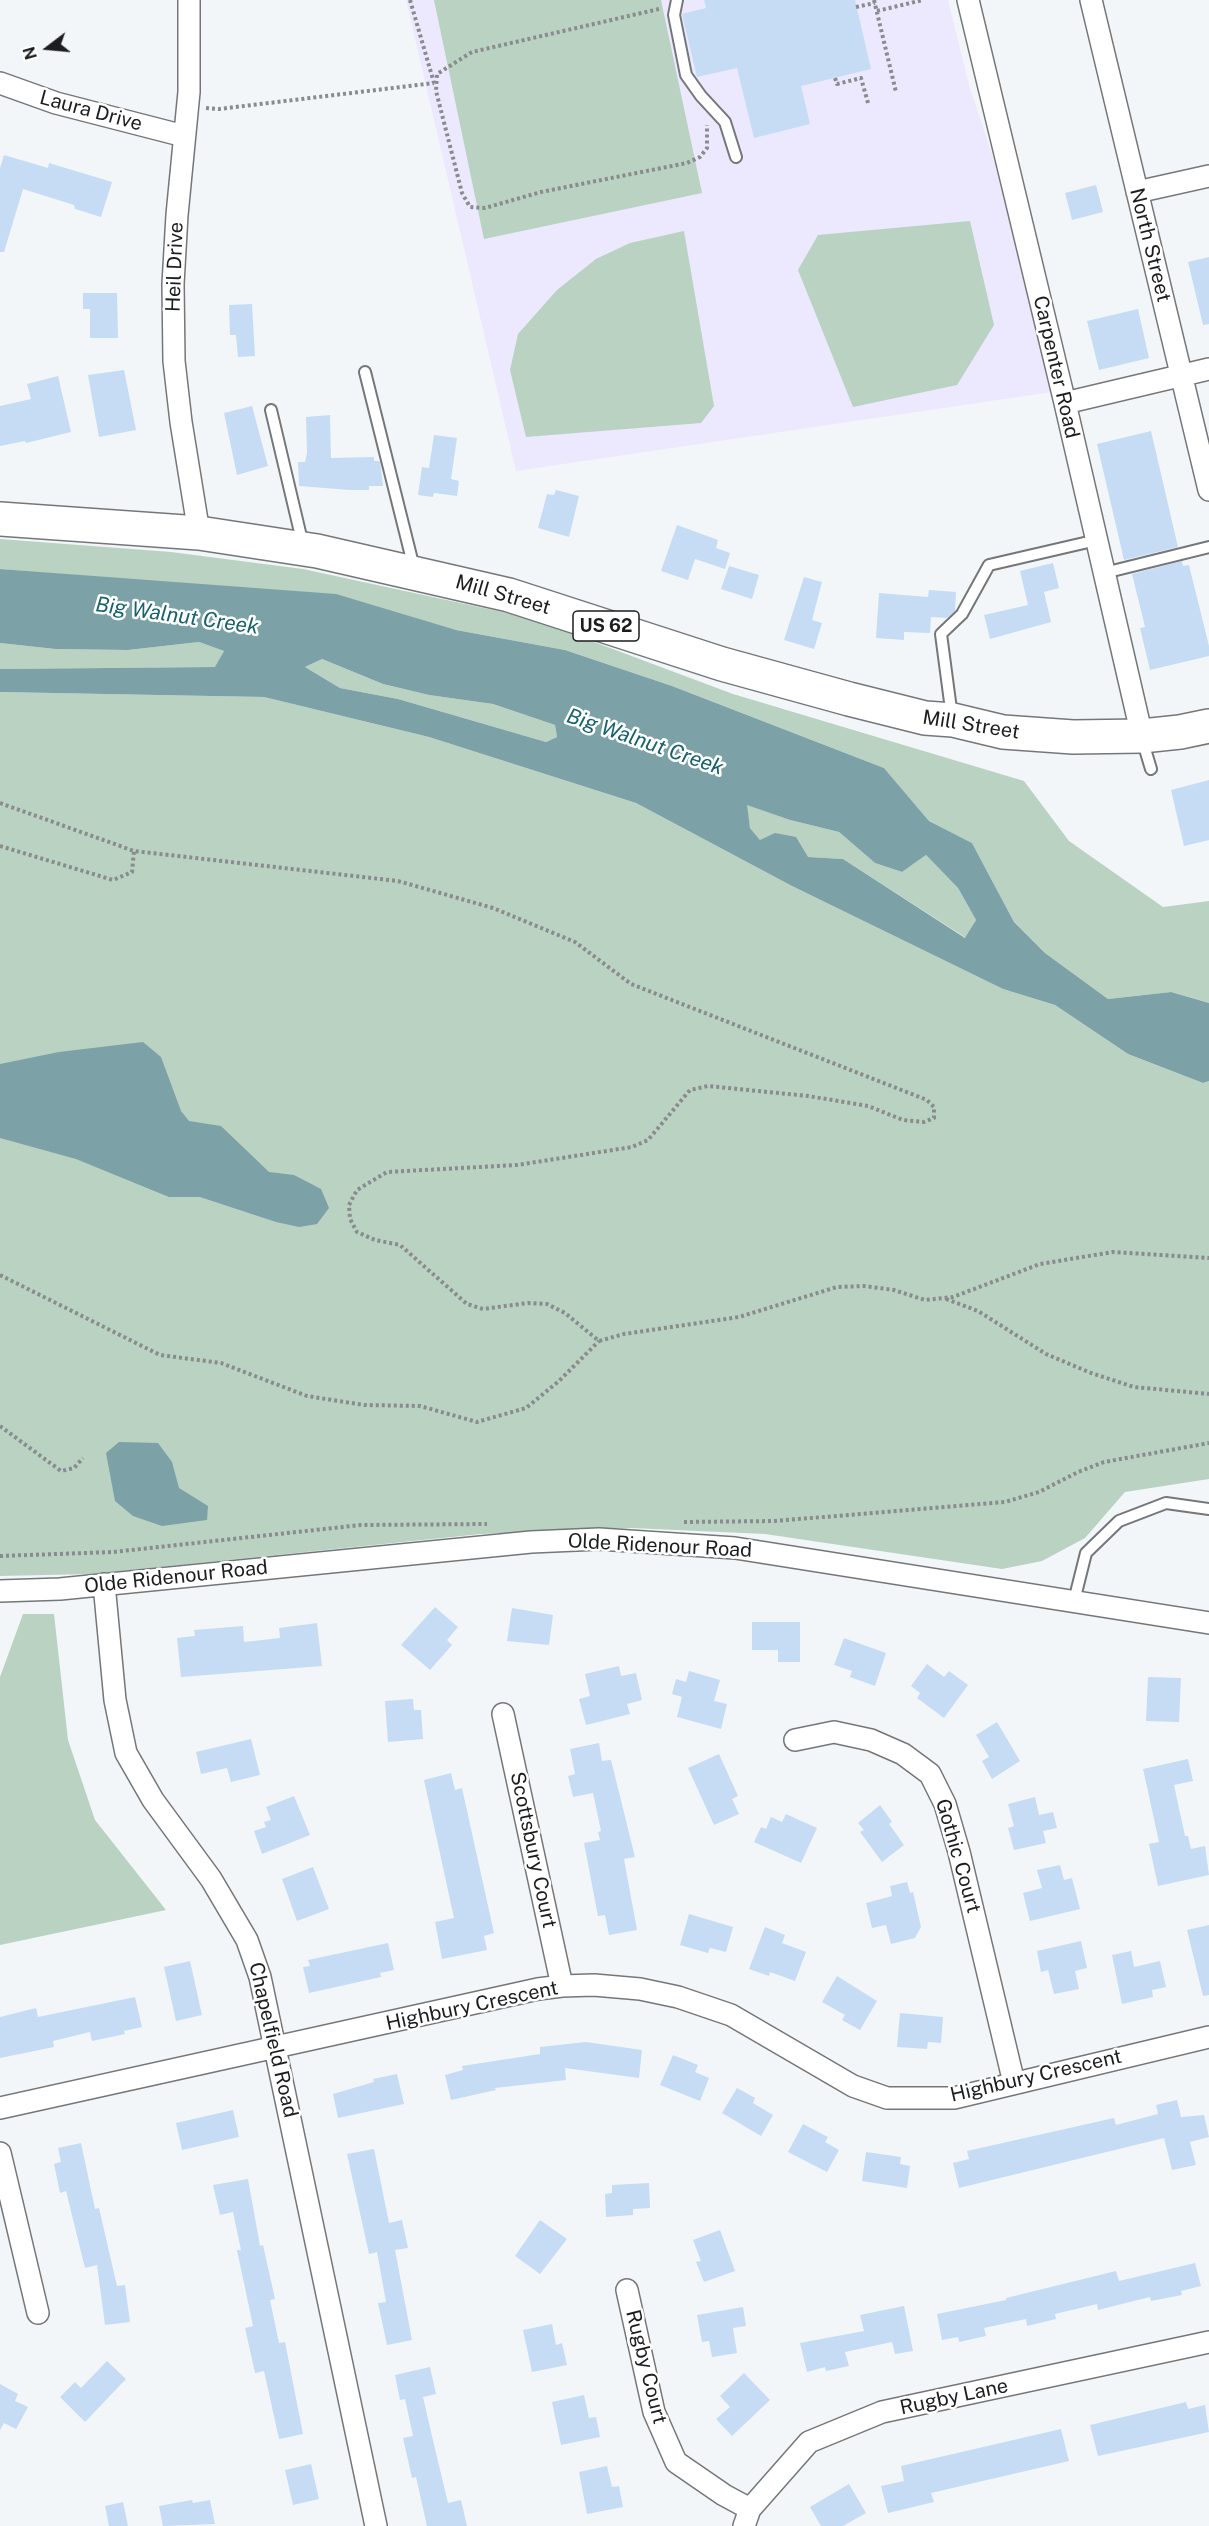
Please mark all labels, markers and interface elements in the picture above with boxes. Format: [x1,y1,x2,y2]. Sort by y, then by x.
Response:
north arrow [18,18,78,78]
text: N [19,44,41,62]
street label: Laura Drive [37,86,145,136]
street label: North Street [1124,186,1176,304]
street label: Heil Drive [161,221,189,313]
street label: Carpenter Road [1028,293,1084,441]
street label: Mill Street [453,570,553,620]
water label: Big Walnut Creek [94,592,260,640]
road number: US 62 [573,611,639,641]
water label: Big Walnut Creek [563,703,727,781]
street label: Mill Street [921,705,1021,745]
street label: Olde Ridenour Road [567,1529,753,1563]
street label: Olde Ridenour Road [83,1555,269,1599]
street label: Scottsbury Court [505,1770,561,1930]
street label: Gothic Court [930,1796,986,1916]
street label: Chapelfield Road [243,1960,303,2120]
street label: Highbury Crescent [384,1976,560,2036]
street label: Highbury Crescent [948,2045,1124,2107]
street label: Rugby Court [620,2307,672,2427]
street label: Rugby Lane [898,2374,1010,2420]

